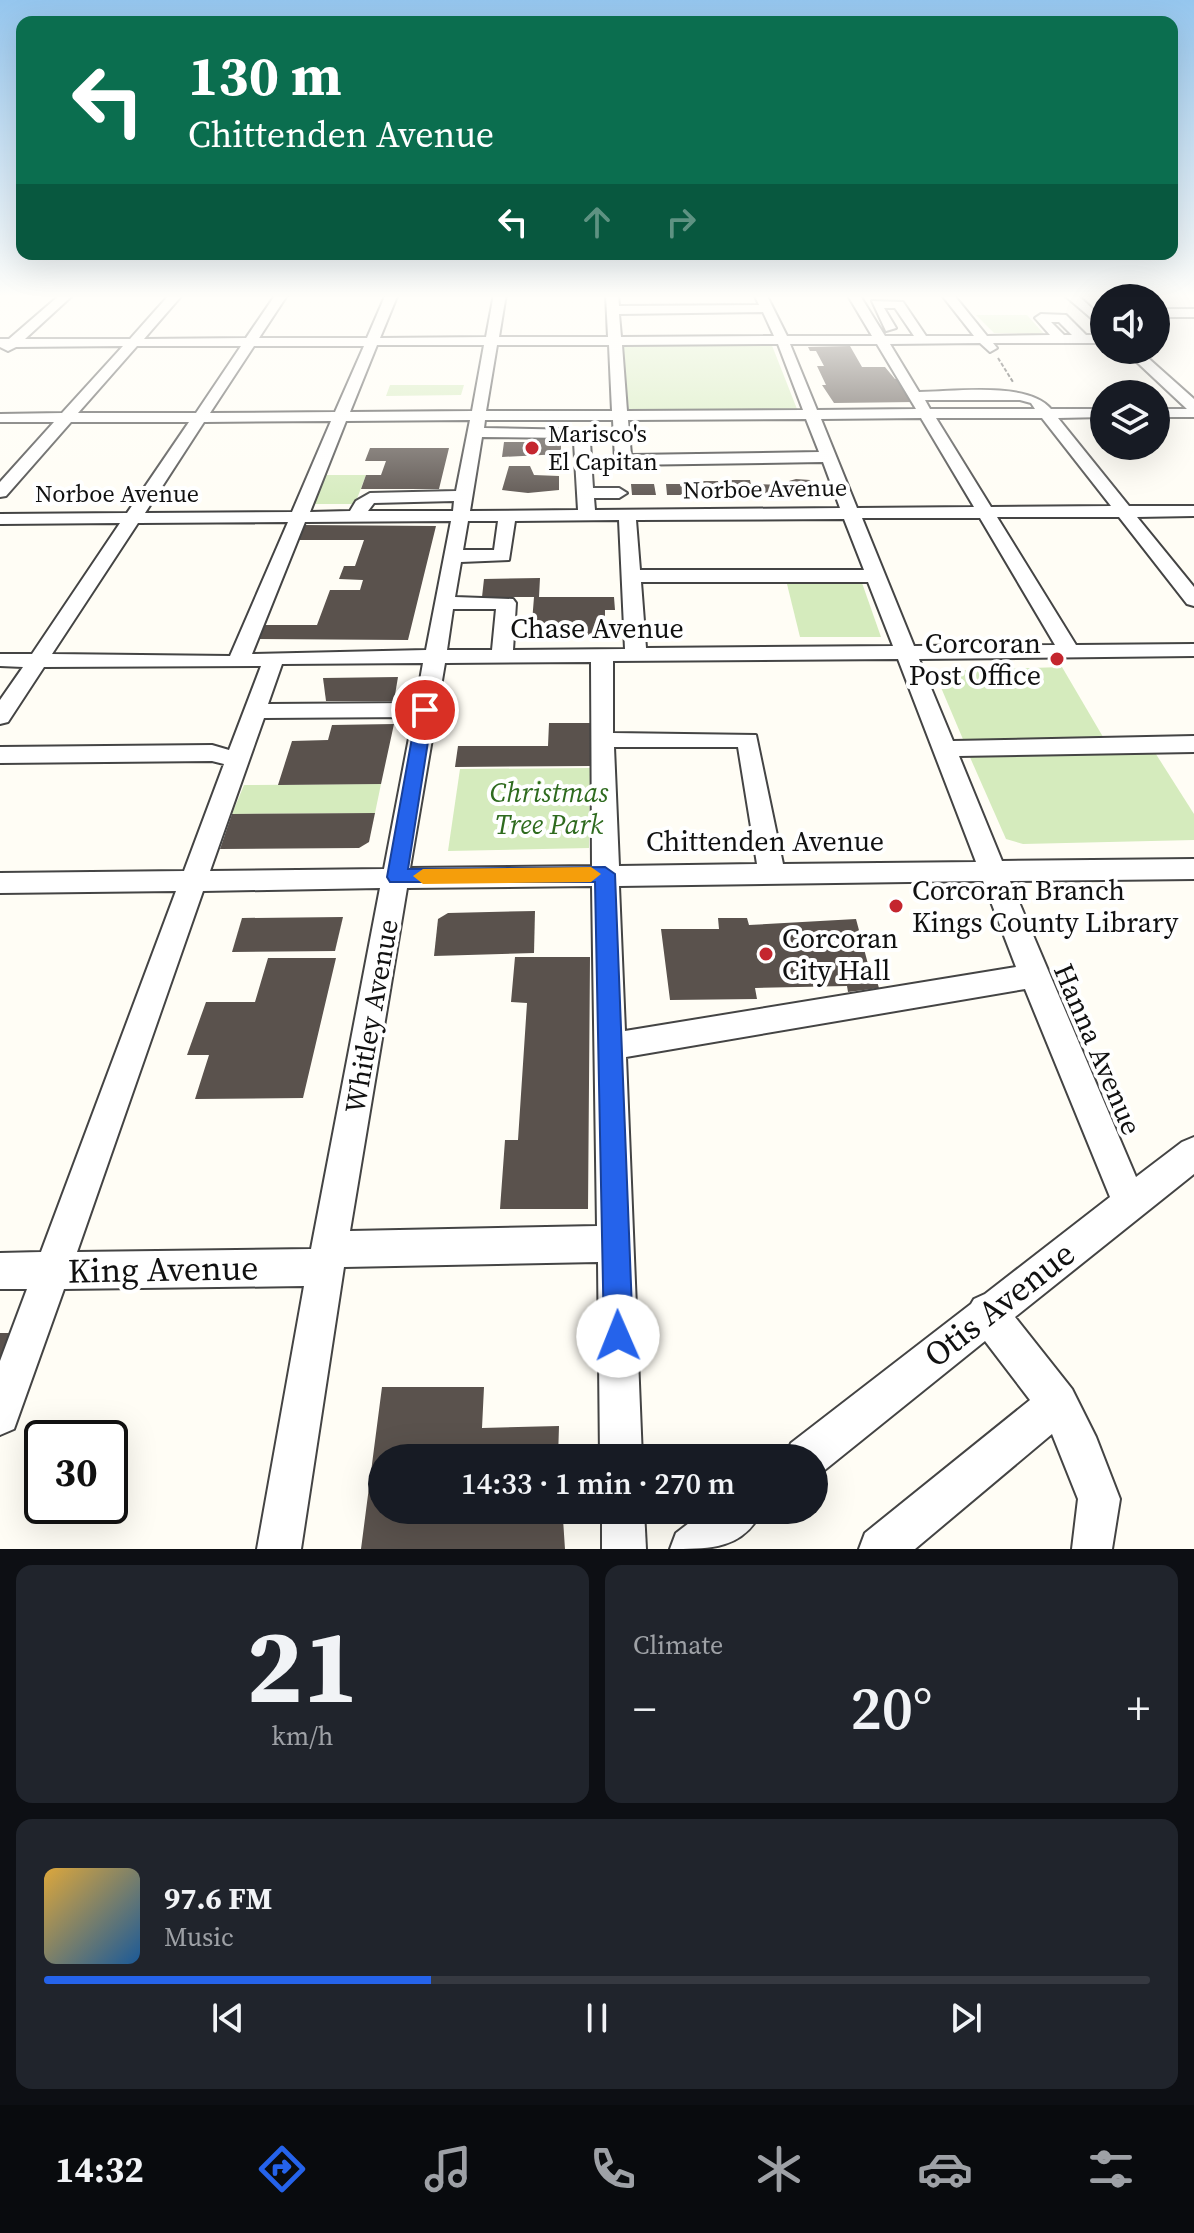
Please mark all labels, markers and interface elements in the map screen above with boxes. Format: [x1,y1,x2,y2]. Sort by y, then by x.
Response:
text: 130 m [188,37,342,114]
icon: left [56,48,160,152]
text: Chittenden Avenue [188,110,494,159]
icon: left [491,200,535,244]
icon: ahead [575,200,619,244]
icon: right [659,200,703,244]
map controls [1090,284,1170,460]
button: sound [1090,284,1170,364]
button: layers [1090,380,1170,460]
place label: Marisco's El Capitan [548,417,658,478]
marker: Marisco's El Capitan [523,439,541,457]
street label: Norboe Avenue [683,471,847,506]
street label: Norboe Avenue [35,477,199,510]
street label: Chase Avenue [510,609,684,647]
place label: Corcoran Post Office [909,624,1041,694]
marker: Corcoran Post Office [1048,650,1066,668]
pin [391,676,459,744]
icon: arrive [403,688,447,732]
park label: Christmas Tree Park [490,773,609,843]
street label: Chittenden Avenue [646,822,884,860]
place label: Corcoran Branch Kings County Library [912,871,1179,941]
marker: Corcoran Branch Kings County Library [887,897,905,915]
street label: Whitley Avenue [335,916,407,1116]
place label: Corcoran City Hall [782,919,898,989]
marker: Corcoran City Hall [757,945,775,963]
street label: Hanna Avenue [1045,958,1151,1140]
street label: Otis Avenue [914,1231,1084,1377]
street label: King Avenue [67,1244,259,1294]
position arrow [576,1294,660,1378]
speed limit sign: 30 [24,1420,128,1524]
text: 14:33 · 1 min · 270 m [461,1463,735,1504]
text: 21 [246,1594,359,1737]
text: Climate [633,1627,723,1663]
text: 20° [850,1667,933,1749]
text: − [633,1678,656,1739]
text: + [1127,1678,1150,1739]
text: km/h [272,1718,333,1754]
text: 97.6 FM [164,1878,272,1919]
text: Music [164,1919,234,1955]
icon: previous [206,1996,250,2040]
icon: pause [575,1996,619,2040]
icon: next [944,1996,988,2040]
icon: directions [254,2141,310,2197]
icon: music [420,2141,476,2197]
icon: phone [585,2141,641,2197]
icon: climate [751,2141,807,2197]
icon: car [917,2141,973,2197]
icon: filters [1083,2141,1139,2197]
text: 14:32 [55,2145,144,2194]

